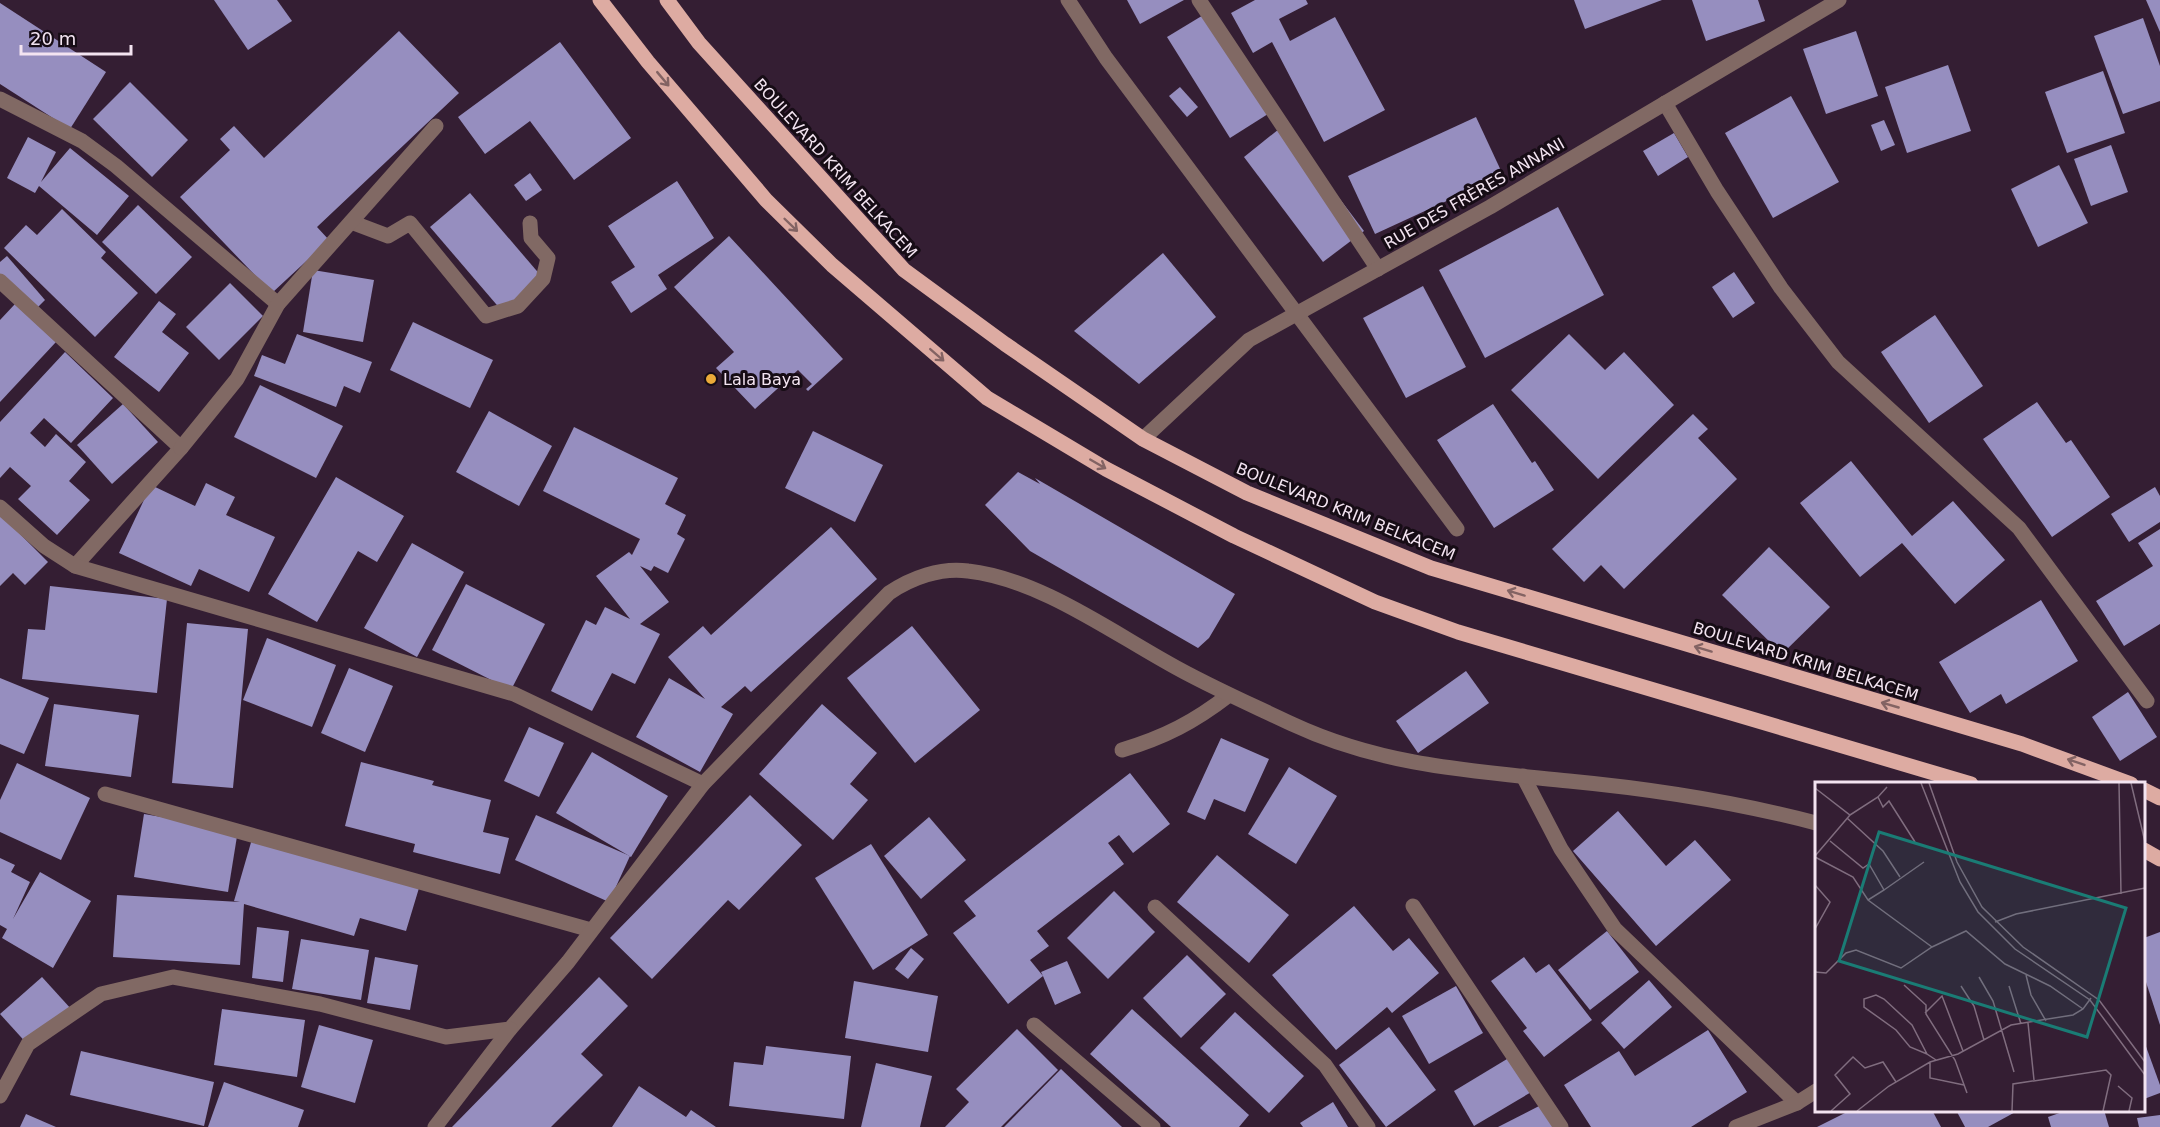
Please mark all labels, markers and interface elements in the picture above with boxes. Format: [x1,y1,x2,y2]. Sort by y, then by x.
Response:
scale bar [21,18,130,56]
text: 20 m [30,28,76,49]
one-way arrow [656,71,670,86]
street label: BOULEVARD KRIM BELKACEM [750,75,921,262]
street label: RUE DES FRÈRES ANNANI [1381,134,1568,253]
one-way arrow [784,218,799,233]
one-way arrow [929,348,944,362]
place label: Lala Baya [723,370,801,389]
marker: Lala Baya [704,372,718,386]
one-way arrow [1089,458,1106,470]
street label: BOULEVARD KRIM BELKACEM [1233,459,1458,564]
one-way arrow [1507,587,1526,598]
street label: BOULEVARD KRIM BELKACEM [1691,618,1921,705]
one-way arrow [1694,643,1713,654]
one-way arrow [1881,699,1900,710]
one-way arrow [2067,756,2086,767]
inset map [1815,782,2145,1112]

